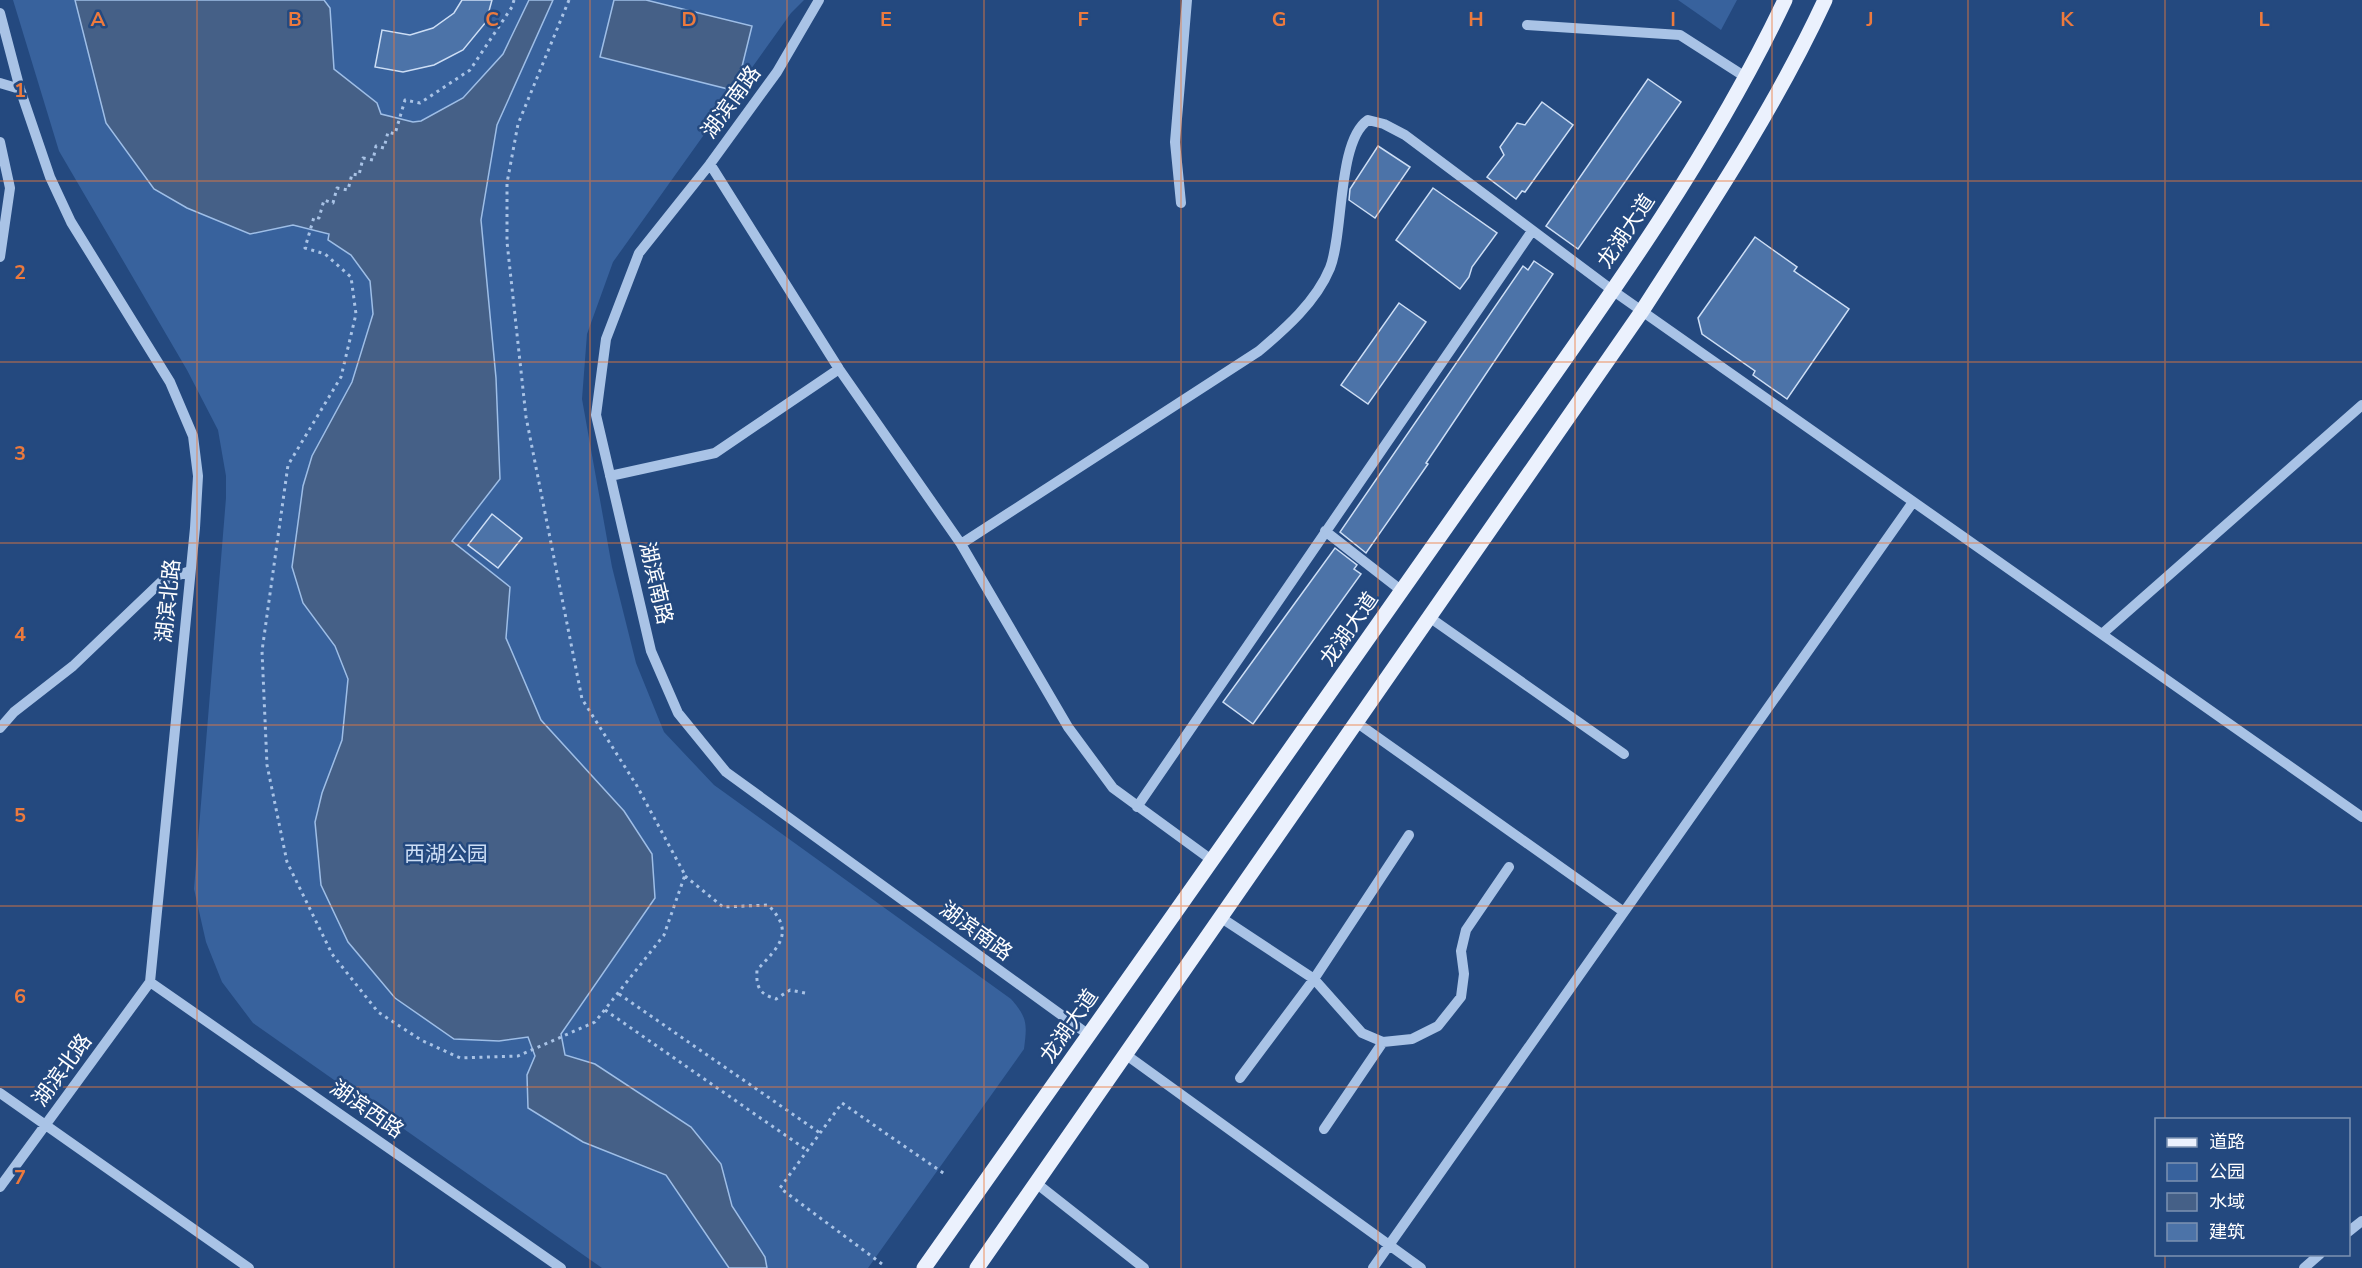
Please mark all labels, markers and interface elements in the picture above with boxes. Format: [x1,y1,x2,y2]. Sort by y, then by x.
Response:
text: A [91,6,106,33]
text: B [288,6,302,33]
text: C [485,6,499,33]
text: D [681,6,697,33]
text: E [880,6,892,33]
text: F [1077,6,1089,33]
text: G [1272,6,1286,33]
text: H [1468,6,1484,33]
text: I [1670,6,1676,33]
text: J [1865,6,1874,33]
text: K [2060,6,2074,33]
text: L [2258,6,2270,33]
street label: 湖滨南路 [695,60,767,144]
text: 1 [14,77,26,104]
street label: 龙湖大道 [1591,188,1661,274]
text: 2 [14,259,26,286]
text: 3 [14,440,26,467]
street label: 湖滨南路 [633,539,679,627]
street label: 湖滨北路 [150,558,186,644]
street label: 龙湖大道 [1313,587,1385,671]
text: 4 [14,621,26,648]
text: 5 [14,802,26,829]
park label: 西湖公园 [404,840,488,868]
street label: 湖滨南路 [934,895,1018,967]
text: 6 [14,983,26,1010]
street label: 龙湖大道 [1033,984,1105,1068]
street label: 湖滨北路 [26,1028,98,1112]
street label: 湖滨西路 [325,1073,409,1145]
legend [2155,1118,2350,1256]
text: 道路 [2209,1130,2245,1154]
text: 公园 [2209,1160,2245,1184]
text: 7 [14,1164,26,1191]
text: 水域 [2209,1190,2245,1214]
text: 建筑 [2209,1220,2245,1244]

